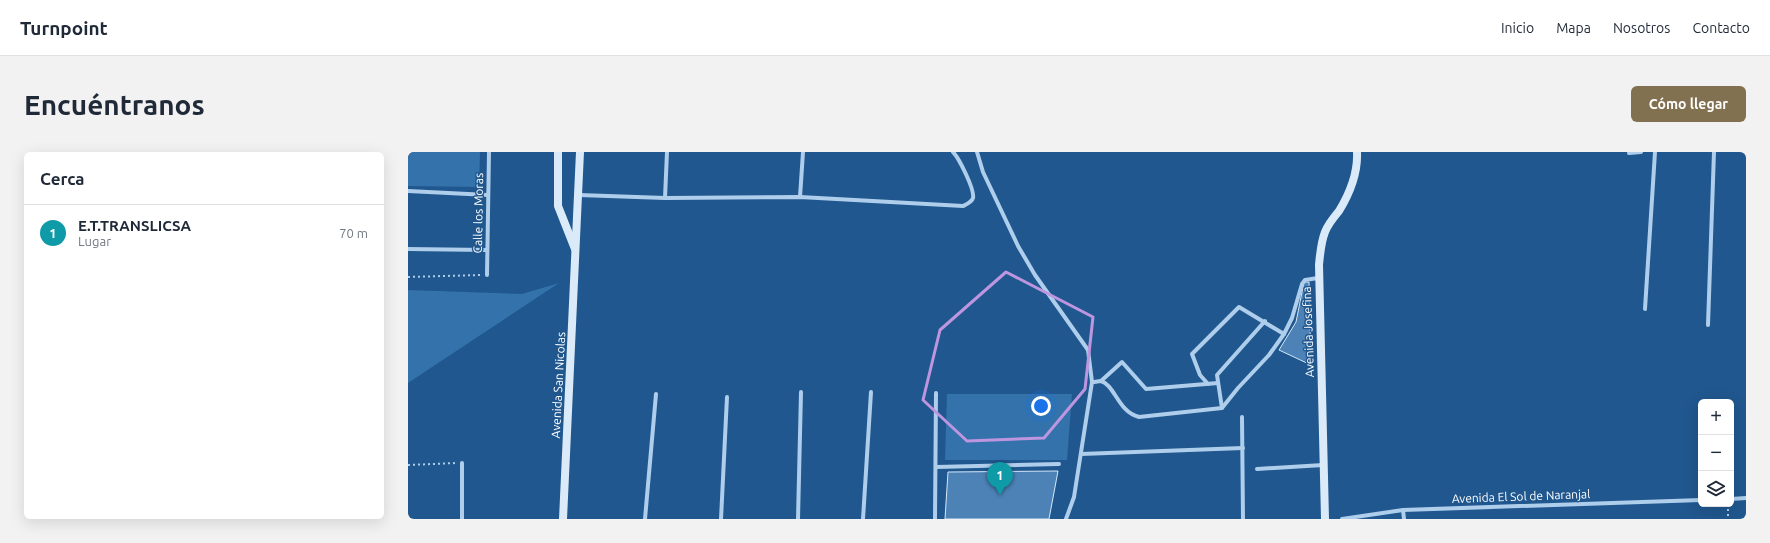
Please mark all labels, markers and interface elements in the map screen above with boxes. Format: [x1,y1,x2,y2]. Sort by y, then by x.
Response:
text: Turnpoint [20,17,108,39]
text: Inicio [1501,20,1534,36]
text: Mapa [1556,20,1591,36]
text: Nosotros [1613,20,1670,36]
text: Contacto [1692,20,1750,36]
button: Cómo llegar [1631,86,1746,122]
text: Encuéntranos [24,89,205,120]
text: Cerca [40,169,85,188]
street label: Calle los Moras [471,173,485,253]
text: E.T.TRANSLICSA [78,217,191,234]
text: 1 [49,226,57,240]
text: 70 m [339,226,368,240]
text: Lugar [78,234,111,248]
street label: Avenida Josefina [1300,286,1316,378]
street label: Avenida San Nicolas [549,331,567,439]
your location [1031,396,1051,416]
map controls [1698,399,1734,507]
button: + [1698,399,1734,435]
button: − [1698,435,1734,471]
pin: 1 [987,462,1013,495]
button: layers [1698,471,1734,507]
street label: Avenida El Sol de Naranjal [1452,487,1590,505]

